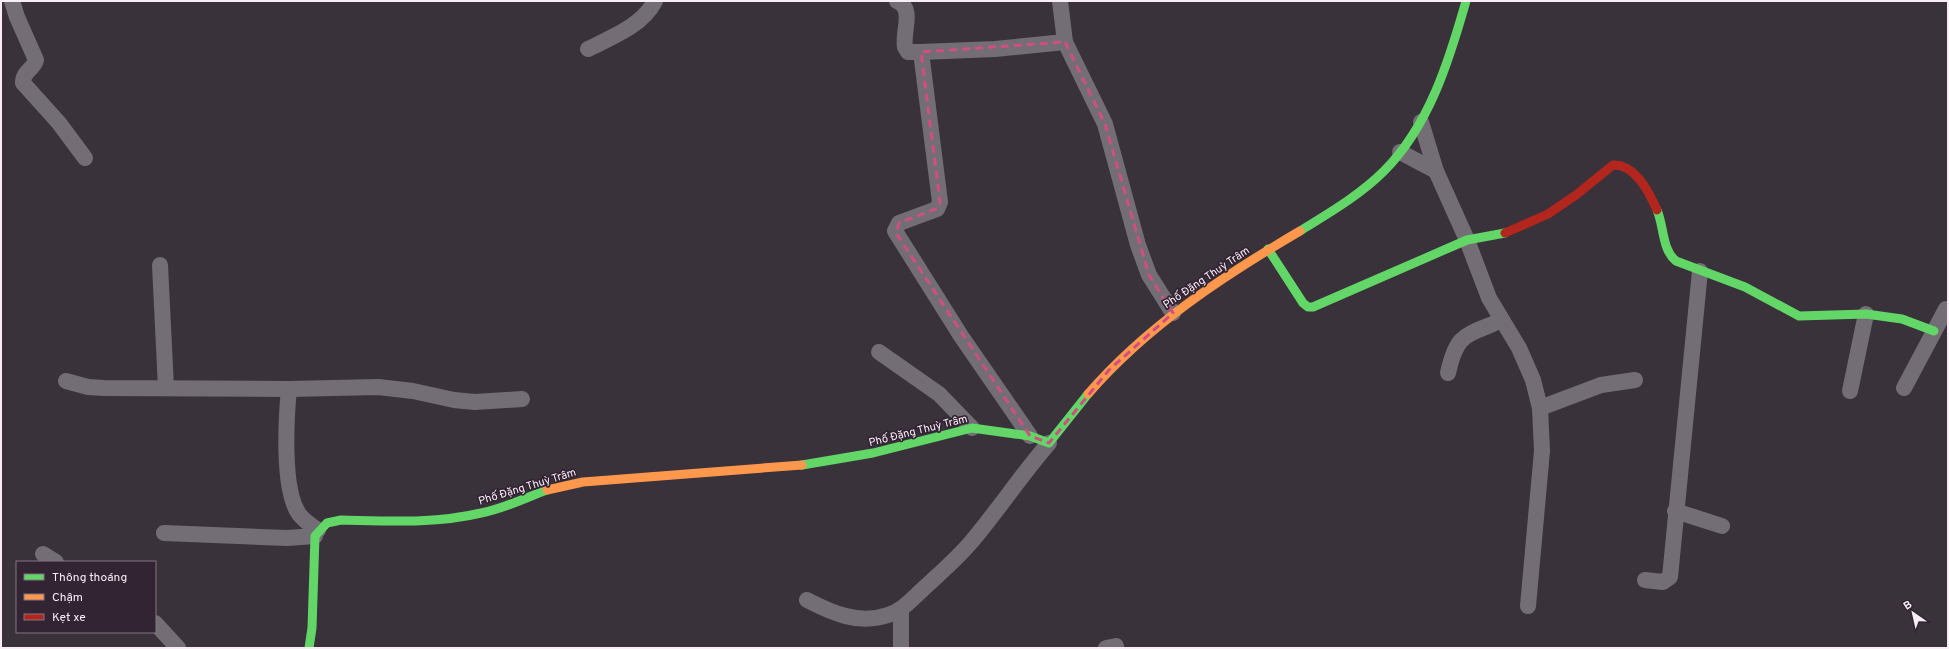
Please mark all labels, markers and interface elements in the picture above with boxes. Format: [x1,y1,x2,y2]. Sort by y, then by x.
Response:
street label: Phố Đặng Thuỳ Trâm [1161,244,1252,312]
street label: Phố Đặng Thuỳ Trâm [867,412,969,450]
street label: Phố Đặng Thuỳ Trâm [477,465,578,508]
legend [16,561,156,633]
text: Thông thoáng [52,570,127,586]
text: Chậm [52,590,83,606]
north arrow [1893,593,1933,633]
text: B [1901,598,1915,613]
text: Kẹt xe [52,610,86,626]

